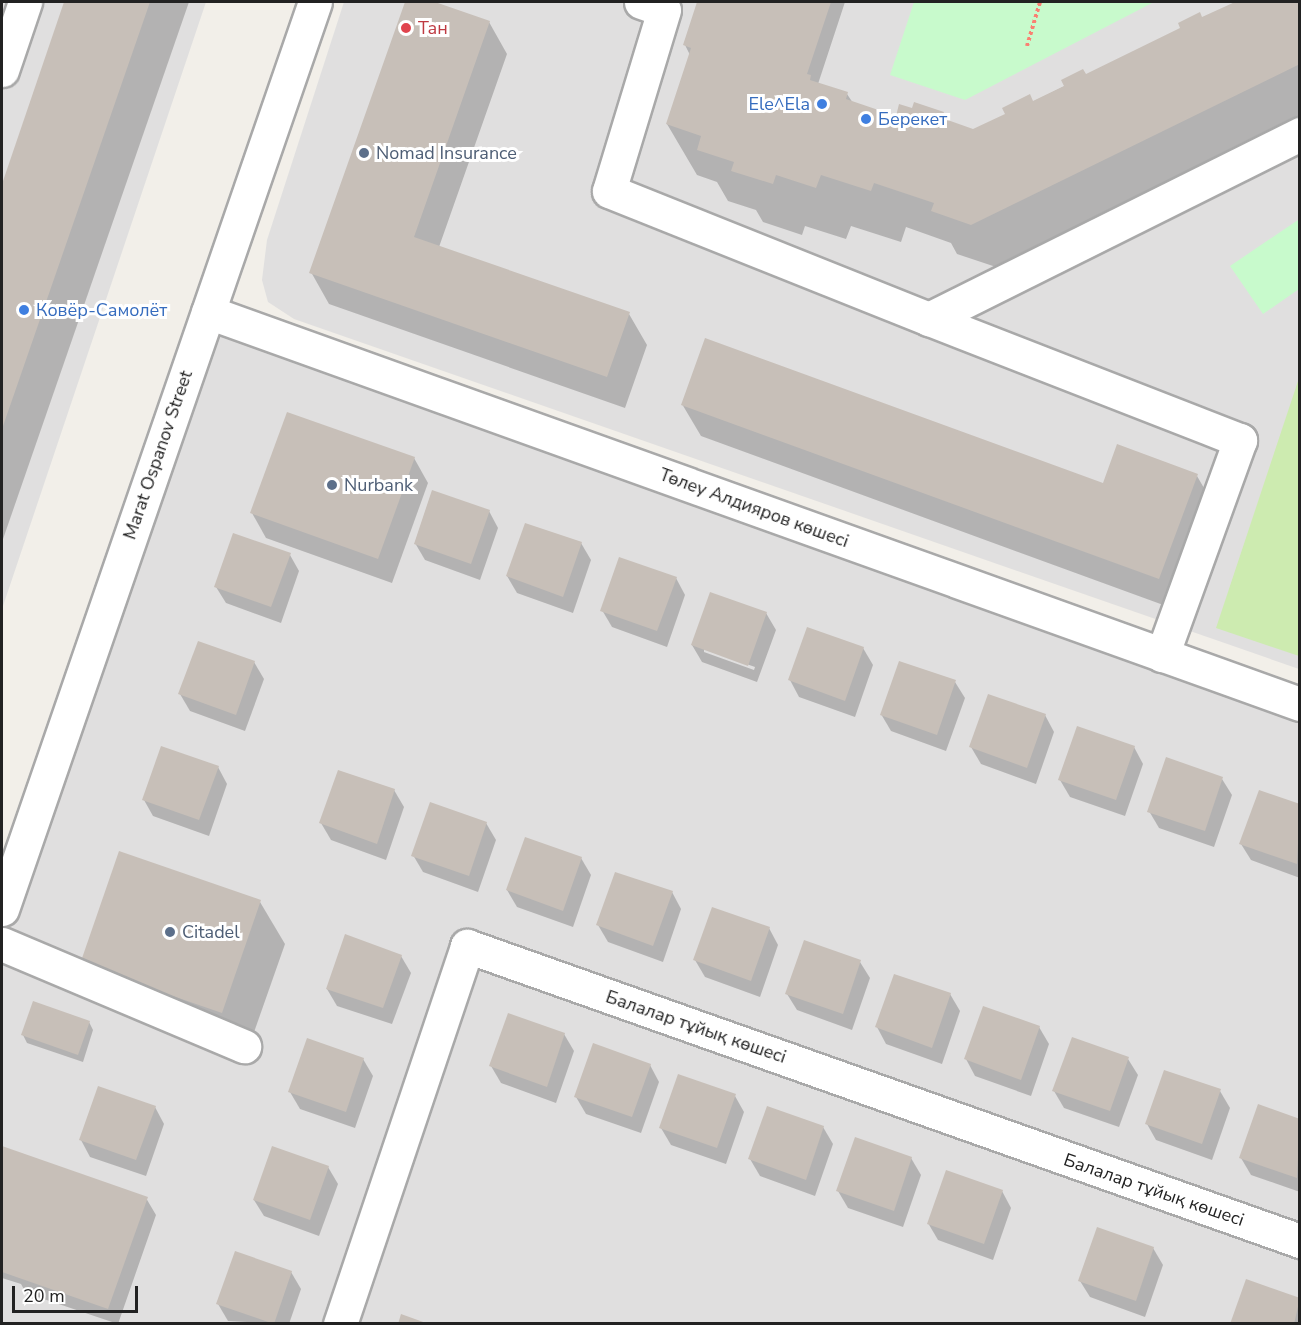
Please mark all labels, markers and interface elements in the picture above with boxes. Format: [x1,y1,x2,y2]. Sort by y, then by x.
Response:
place label: Тан [418,17,448,39]
marker: Тан [399,21,413,35]
place label: Ele^Ela [749,93,810,115]
marker: Ele^Ela [815,97,829,111]
place label: Берекет [878,108,947,130]
marker: Берекет [859,112,873,126]
place label: Nomad Insurance [376,142,517,164]
marker: Nomad Insurance [357,146,371,160]
place label: Ковёр-Самолёт [36,299,167,321]
marker: Ковёр-Самолёт [17,303,31,317]
street label: Marat Ospanov Street [119,368,197,542]
street label: Төлеу Алдияров көшесі [656,464,852,552]
place label: Nurbank [344,474,413,496]
marker: Nurbank [325,478,339,492]
place label: Citadel [182,921,240,943]
marker: Citadel [163,925,177,939]
street label: Балалар тұйық көшесі [603,986,789,1068]
street label: Балалар тұйық көшесі [1061,1149,1247,1231]
scale bar [15,1274,141,1312]
text: 20 m [23,1284,65,1308]

